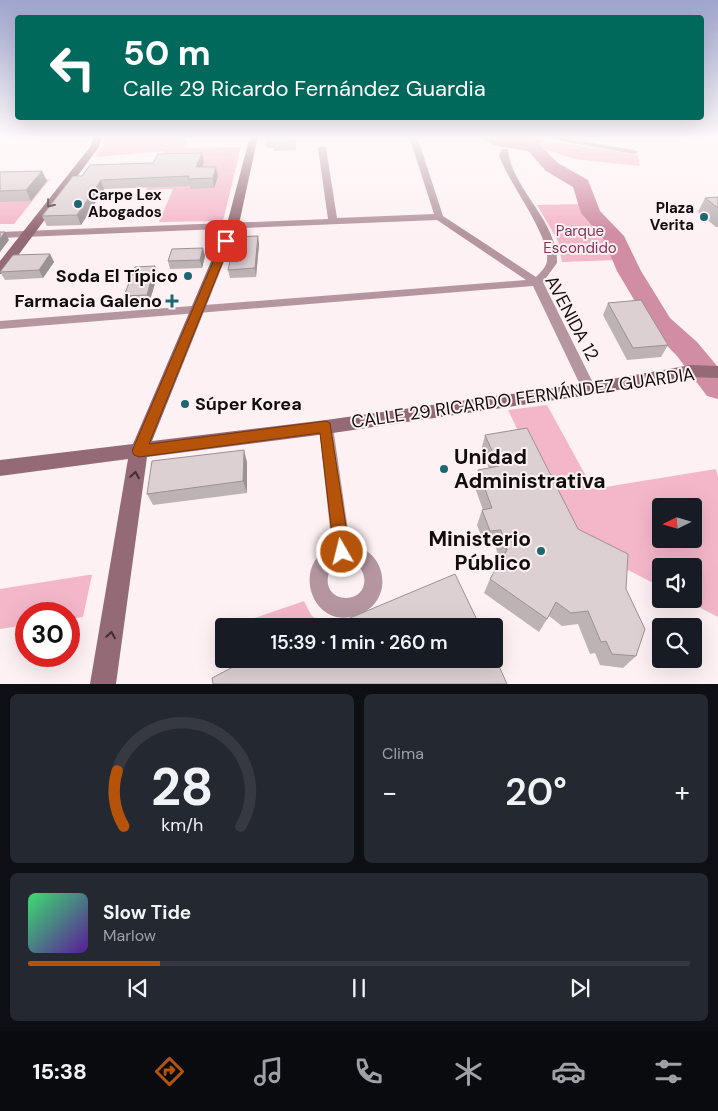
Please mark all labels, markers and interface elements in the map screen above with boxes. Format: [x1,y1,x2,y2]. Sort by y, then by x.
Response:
text: 50 m [123,30,211,76]
icon: left [40,35,105,100]
text: Calle 29 Ricardo Fernández Guardia [123,74,486,103]
place label: Carpe Lex Abogados [88,185,162,222]
one-way arrow [47,198,56,208]
marker: Carpe Lex Abogados [72,198,84,210]
place label: Plaza Verita [650,198,694,235]
marker: Plaza Verita [698,211,710,223]
pin [205,220,247,262]
park label: Parque Escondido [543,221,617,258]
icon: arrive [212,227,240,255]
place label: Soda El Típico [56,264,178,288]
marker: Soda El Típico [182,270,194,282]
street label: AVENIDA 12 [540,271,604,365]
place label: Farmacia Galeno [14,289,162,313]
marker: Farmacia Galeno [166,295,178,307]
street label: CALLE 29 RICARDO FERNÁNDEZ GUARDIA [350,362,696,434]
place label: Súper Korea [195,392,302,416]
marker: Súper Korea [179,398,191,410]
place label: Unidad Administrativa [454,443,606,495]
marker: Unidad Administrativa [438,463,450,475]
one-way arrow [130,470,140,479]
north arrow [652,498,702,548]
map controls [652,498,702,668]
position arrow [315,525,367,577]
place label: Ministerio Público [428,525,531,577]
marker: Ministerio Público [535,545,547,557]
button: sound [652,558,702,608]
speed limit sign: 30 [15,602,80,667]
button: search [652,618,702,668]
text: 15:39 · 1 min · 260 m [270,630,448,655]
one-way arrow [105,631,115,640]
text: Clima [382,743,424,764]
text: 28 [151,753,213,821]
text: 20° [505,767,567,817]
text: − [382,774,397,811]
text: + [675,774,690,811]
text: km/h [161,813,203,837]
text: Slow Tide [103,900,191,925]
text: Marlow [103,925,156,946]
icon: previous [124,974,152,1002]
icon: pause [345,974,373,1002]
icon: next [566,974,594,1002]
icon: directions [152,1054,187,1089]
icon: music [251,1054,286,1089]
icon: phone [351,1054,386,1089]
icon: climate [451,1054,486,1089]
icon: car [551,1054,586,1089]
icon: filters [651,1054,686,1089]
text: 15:38 [32,1057,87,1086]

